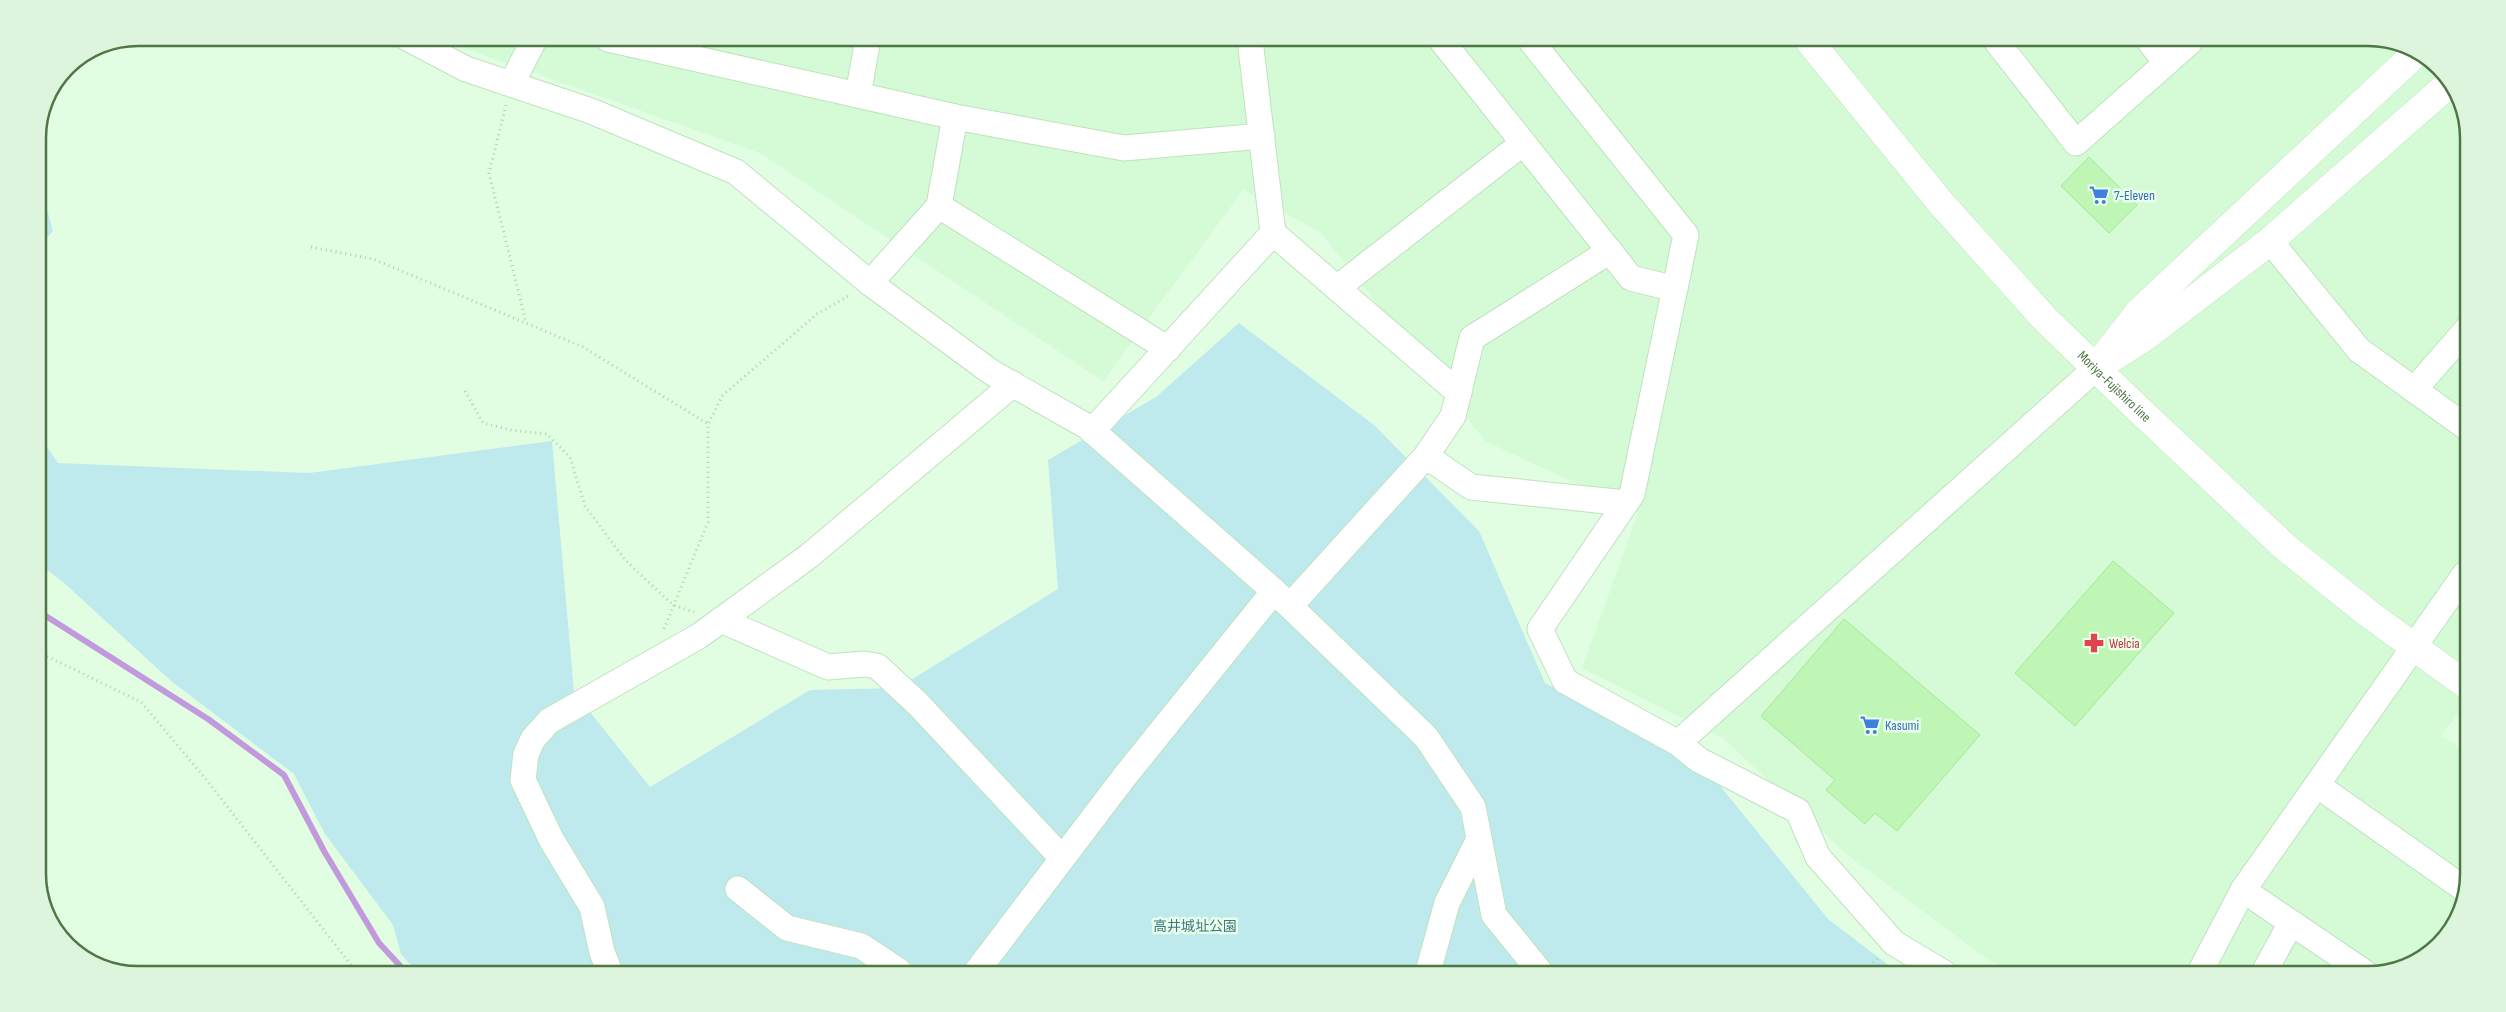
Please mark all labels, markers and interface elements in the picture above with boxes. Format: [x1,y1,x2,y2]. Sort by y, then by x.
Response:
supermarket icon: 7-Eleven [2088,184,2110,206]
place label: 7-Eleven [2114,187,2155,204]
street label: Moriya-Fujishiro line [2074,347,2155,425]
pharmacy icon: Welcia [2083,632,2105,654]
place label: Welcia [2109,635,2140,652]
supermarket icon: Kasumi [1859,714,1881,736]
place label: Kasumi [1885,717,1919,734]
park label: 高井城址公園 [1153,918,1237,935]

